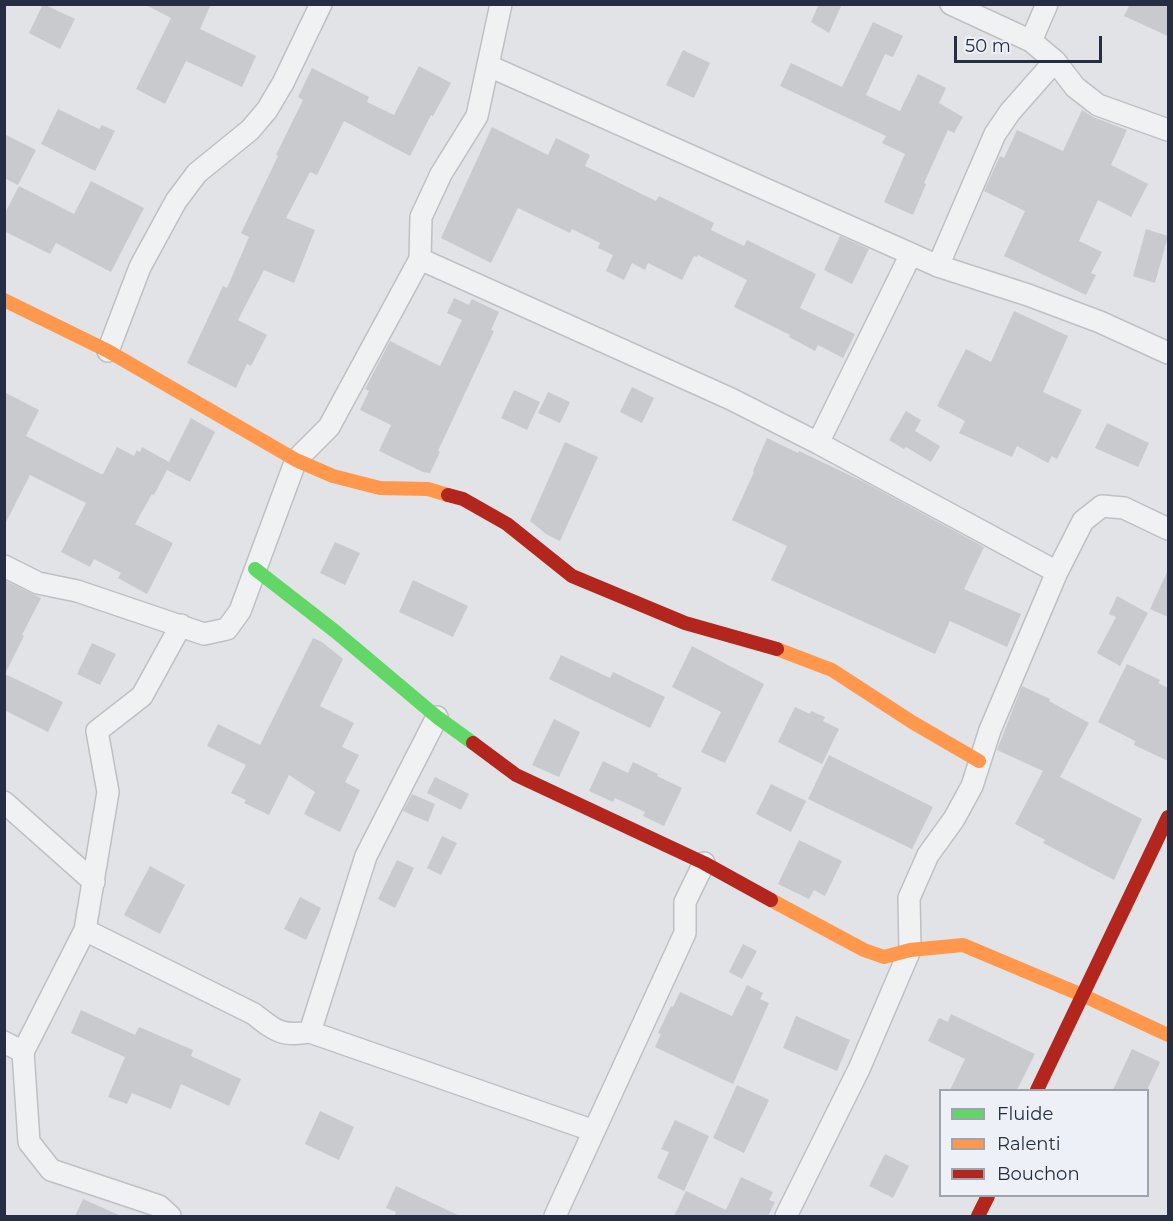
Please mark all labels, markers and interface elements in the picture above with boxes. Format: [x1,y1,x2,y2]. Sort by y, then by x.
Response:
scale bar [957,24,1106,62]
text: 50 m [965,35,1011,57]
legend [939,1089,1149,1197]
text: Fluide [997,1103,1053,1125]
text: Ralenti [997,1133,1061,1155]
text: Bouchon [997,1163,1080,1185]

